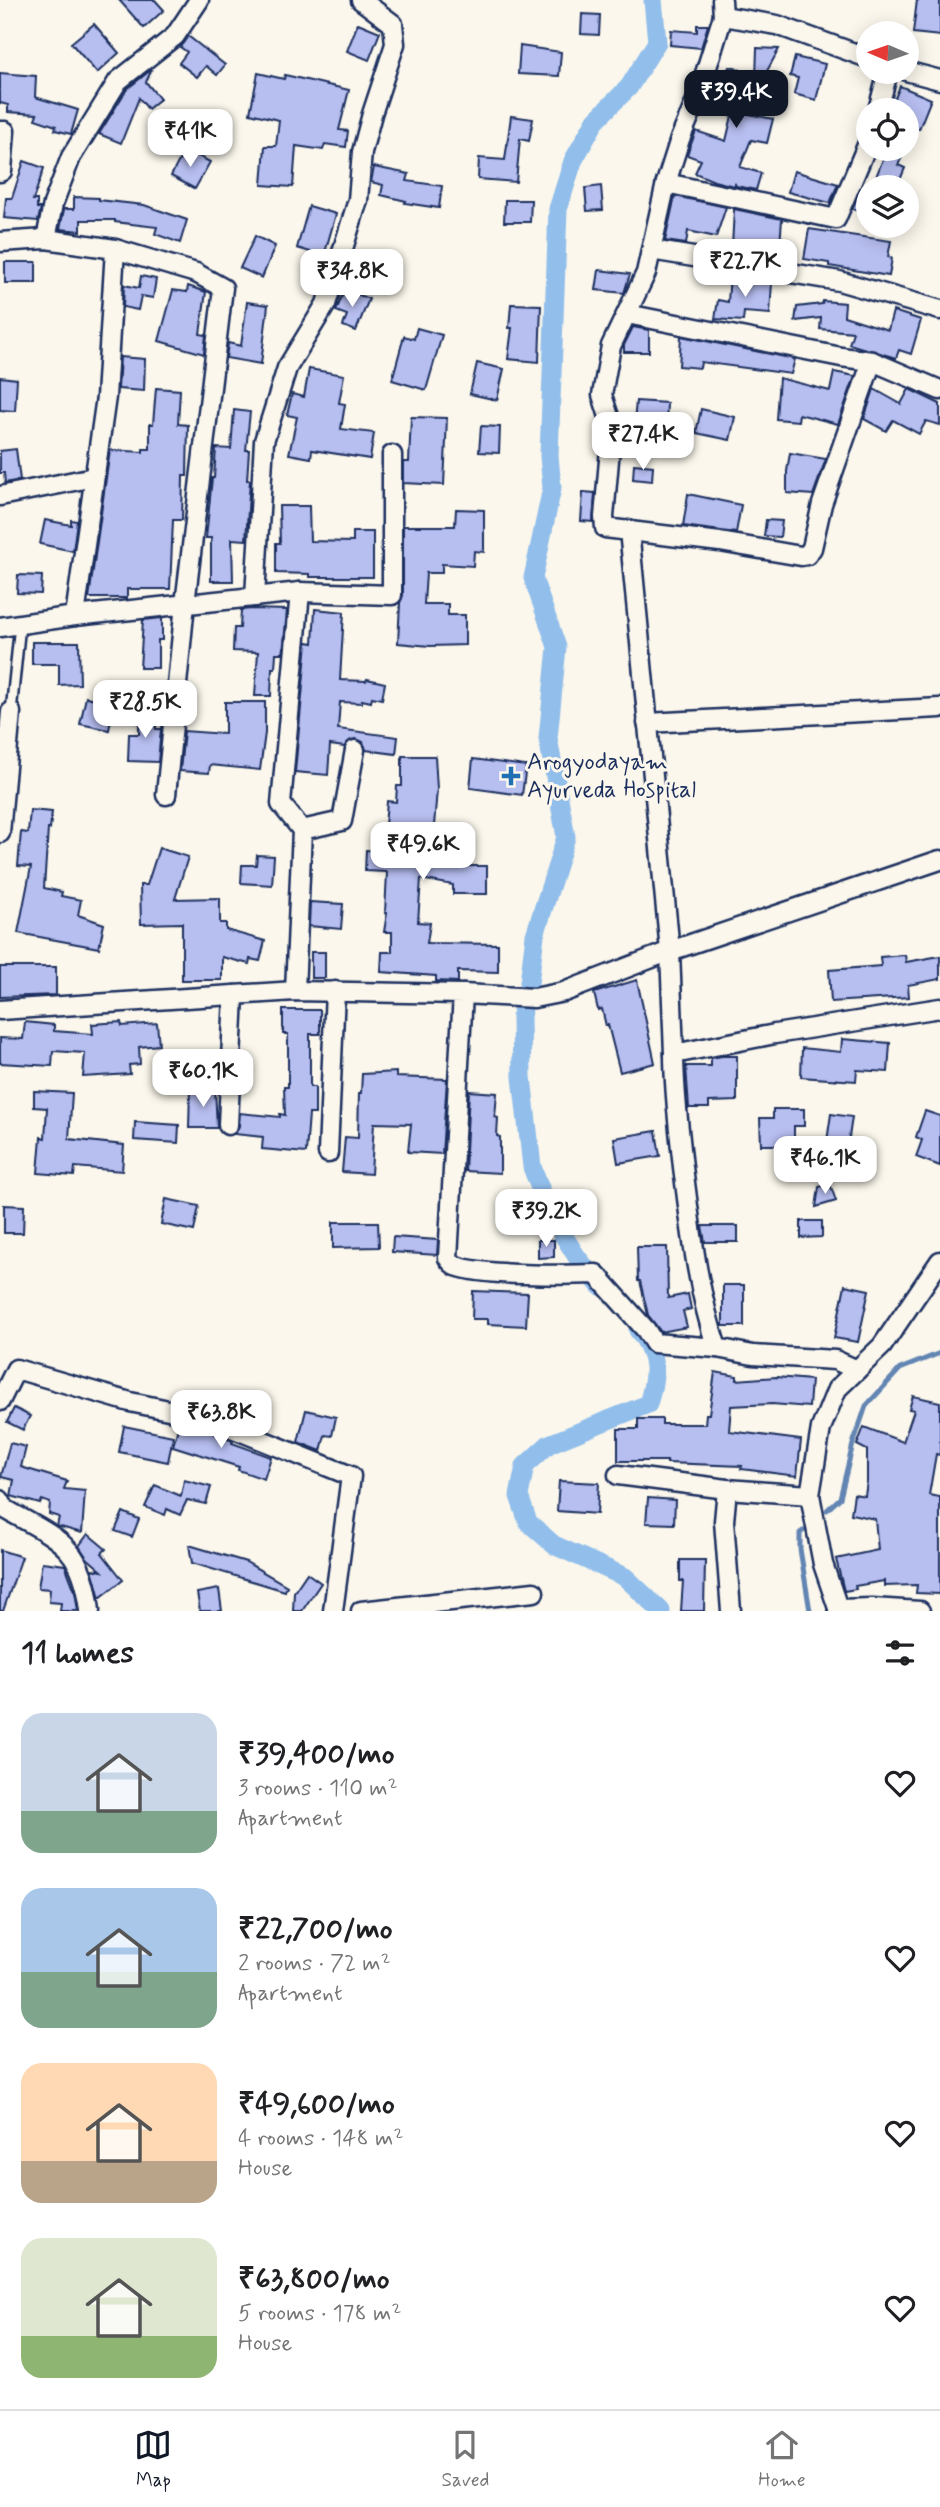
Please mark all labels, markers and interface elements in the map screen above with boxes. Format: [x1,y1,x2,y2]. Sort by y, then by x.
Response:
north arrow [856,21,919,84]
map controls [856,21,919,238]
pin: ₹39.4K [679,71,793,130]
text: ₹39.4K [700,78,772,108]
button: locate [856,98,919,161]
pin: ₹41K [149,110,231,169]
text: ₹41K [164,117,216,147]
button: layers [856,175,919,238]
pin: ₹22.7K [688,240,802,299]
text: ₹22.7K [709,247,781,277]
pin: ₹34.8K [295,250,409,309]
text: ₹34.8K [316,257,388,287]
pin: ₹27.4K [586,412,700,472]
text: ₹27.4K [608,420,678,450]
pin: ₹28.5K [88,680,202,740]
text: ₹28.5K [109,688,181,718]
place label: Arogyodayam Ayurveda Hospital [527,747,696,806]
marker: Arogyodayam Ayurveda Hospital [501,766,521,786]
pin: ₹49.6K [366,822,480,882]
text: ₹49.6K [386,830,460,860]
pin: ₹60.1K [146,1050,260,1109]
text: ₹60.1K [168,1057,238,1087]
pin: ₹46.1K [768,1136,882,1196]
text: ₹46.1K [790,1144,860,1174]
pin: ₹39.2K [489,1190,603,1249]
text: ₹39.2K [511,1197,581,1227]
pin: ₹63.8K [164,1390,278,1450]
text: ₹63.8K [187,1398,255,1428]
text: 11 homes [21,1634,134,1673]
icon: filters [881,1634,919,1672]
text: ₹39,400/mo [238,1735,394,1774]
icon: home [77,1741,161,1825]
icon: heart [881,1764,919,1802]
text: 3 rooms · 110 m² [238,1774,398,1804]
text: Apartment [238,1804,343,1834]
text: ₹22,700/mo [238,1910,393,1949]
icon: home [77,1916,161,2000]
icon: heart [881,1939,919,1977]
text: 2 rooms · 72 m² [238,1949,391,1979]
text: Apartment [238,1979,343,2009]
text: ₹49,600/mo [238,2085,395,2124]
icon: home [77,2091,161,2175]
icon: heart [881,2114,919,2152]
text: 4 rooms · 148 m² [238,2124,403,2154]
text: House [238,2154,292,2184]
text: ₹63,800/mo [238,2260,390,2299]
icon: home [77,2266,161,2350]
icon: heart [881,2289,919,2327]
text: 5 rooms · 178 m² [238,2299,401,2329]
text: House [238,2329,292,2359]
tab: Map [134,2426,172,2493]
tab: Saved [441,2426,489,2493]
tab: Home [758,2426,806,2493]

